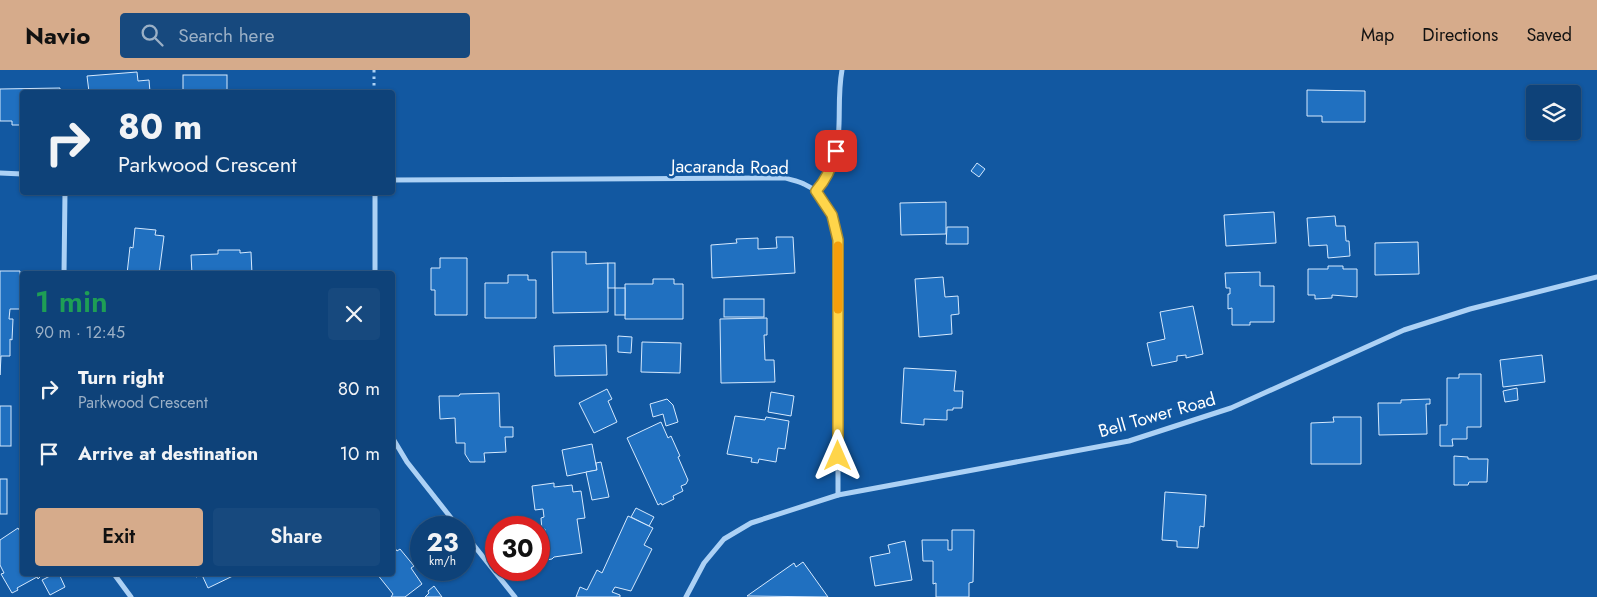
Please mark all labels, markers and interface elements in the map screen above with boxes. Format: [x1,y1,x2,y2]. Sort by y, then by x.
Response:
search box [120,13,470,58]
text: Navio [25,18,90,53]
icon: search [138,21,166,49]
text: Search here [178,22,274,49]
text: Map [1361,22,1394,48]
text: Directions [1422,22,1498,48]
text: Saved [1526,22,1572,48]
map controls [1526,85,1581,140]
button: layers [1526,85,1581,140]
text: 80 m [118,102,202,152]
icon: right [35,110,100,175]
pin [815,130,857,172]
icon: arrive [822,137,850,165]
text: Parkwood Crescent [118,148,297,180]
street label: Jacaranda Road [669,153,789,181]
text: 1 min [35,280,108,323]
button: close [328,288,380,340]
text: 90 m · 12:45 [35,321,125,344]
text: Turn right [78,364,164,391]
icon: right [35,375,63,403]
text: 80 m [338,375,380,402]
street label: Bell Tower Road [1095,386,1219,444]
text: Parkwood Crescent [78,391,208,414]
position arrow [811,429,863,481]
icon: arrive [35,440,63,468]
text: Arrive at destination [78,440,258,467]
text: 10 m [340,440,380,467]
button: Exit [35,508,203,566]
button: Share [213,508,380,566]
speed limit sign: 30 [485,516,550,581]
text: 23 [427,524,458,560]
text: km/h [429,552,456,570]

